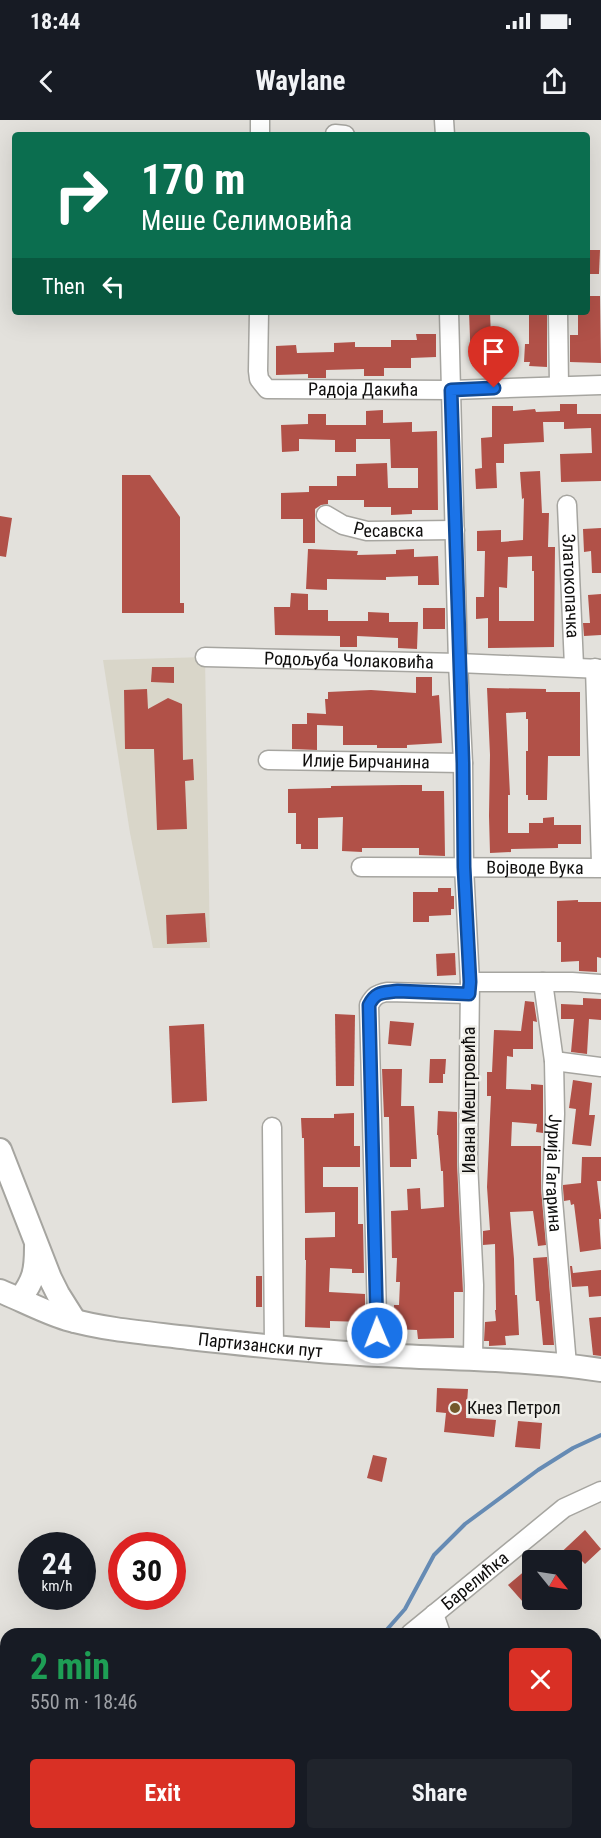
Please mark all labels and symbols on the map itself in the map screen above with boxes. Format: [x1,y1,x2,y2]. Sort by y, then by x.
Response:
pin [468,326,519,388]
street label: Радоја Дакића [308,378,418,400]
street label: Ресавска [352,517,424,541]
street label: Златокопачка [558,533,584,639]
street label: Родољуба Чолаковића [264,647,434,672]
street label: Илије Бирчанина [302,750,430,772]
street label: Војводе Вука [486,857,584,878]
street label: Ивана Мештровића [458,1027,479,1173]
street label: Јурија Гагарина [542,1114,567,1233]
position arrow [345,1301,409,1365]
street label: Партизански пут [197,1328,324,1361]
place label: Кнез Петрол [467,1397,561,1418]
marker: Кнез Петрол [448,1401,462,1415]
speed limit sign: 30 [108,1532,186,1610]
street label: Барелићка [437,1547,512,1614]
north arrow [522,1550,582,1610]

